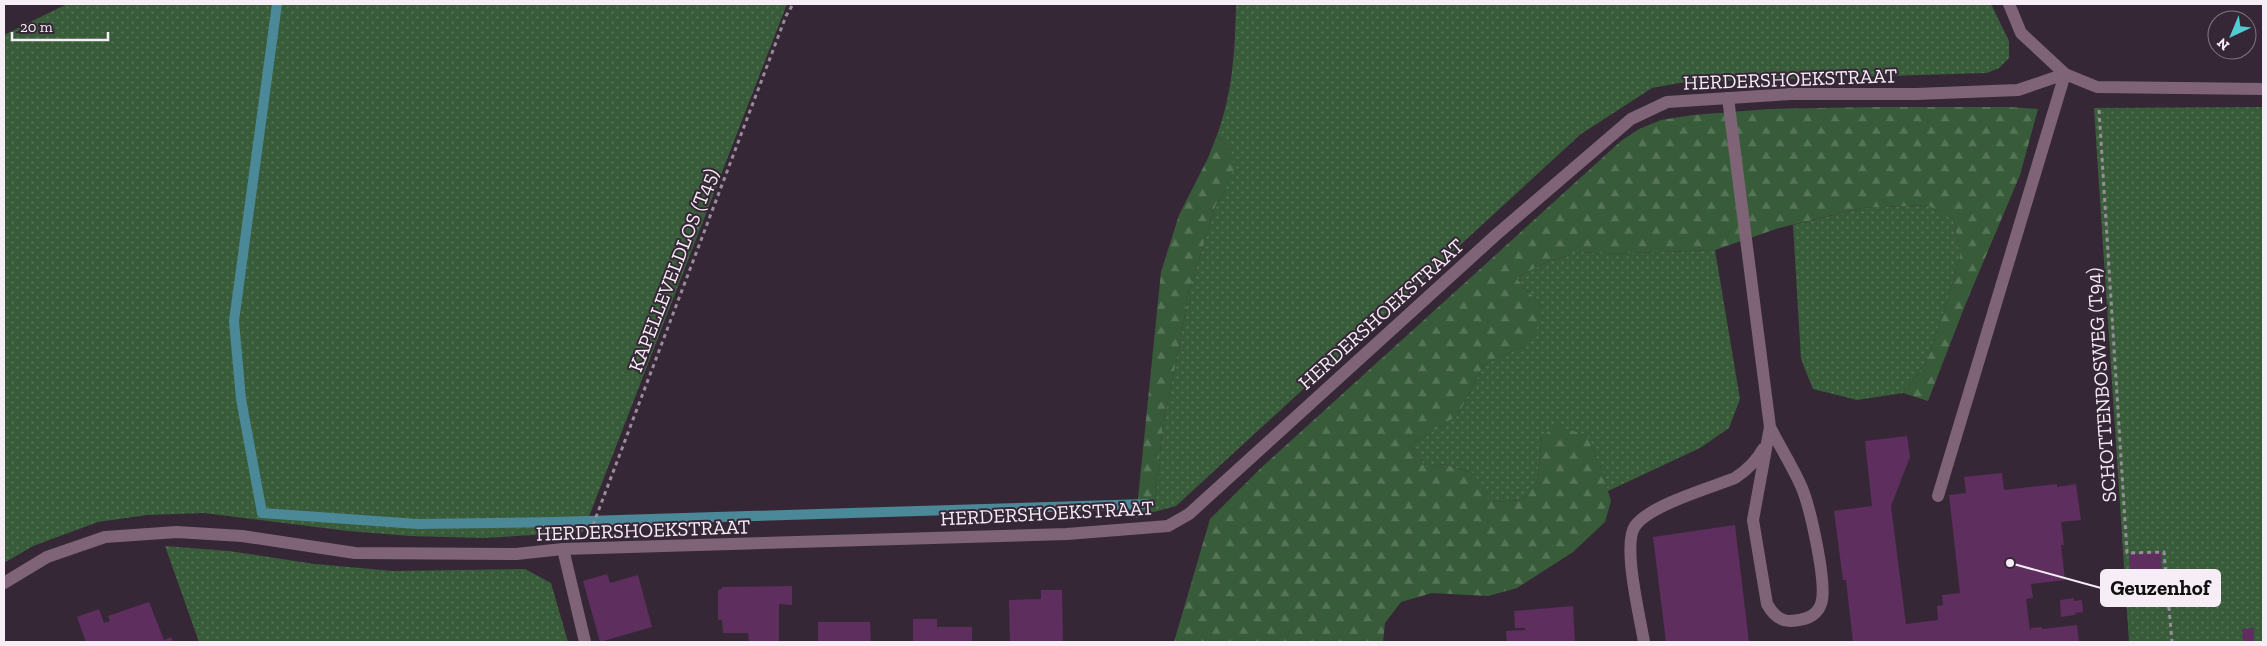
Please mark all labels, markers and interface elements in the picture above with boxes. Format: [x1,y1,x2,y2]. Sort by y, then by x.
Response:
scale bar [12,10,109,42]
north arrow [2207,10,2257,60]
text: 20 m [20,18,53,36]
text: N [2213,34,2233,54]
street label: HERDERSHOEKSTRAAT [1683,63,1897,95]
street label: KAPELLEVELDLOS (T45) [623,165,723,375]
street label: HERDERSHOEKSTRAAT [1293,233,1469,395]
street label: SCHOTTENBOSWEG (T94) [2081,267,2121,503]
street label: HERDERSHOEKSTRAAT [939,495,1155,531]
street label: HERDERSHOEKSTRAAT [536,514,750,546]
callout: Geuzenhof [2101,570,2220,606]
text: Geuzenhof [2110,575,2212,600]

